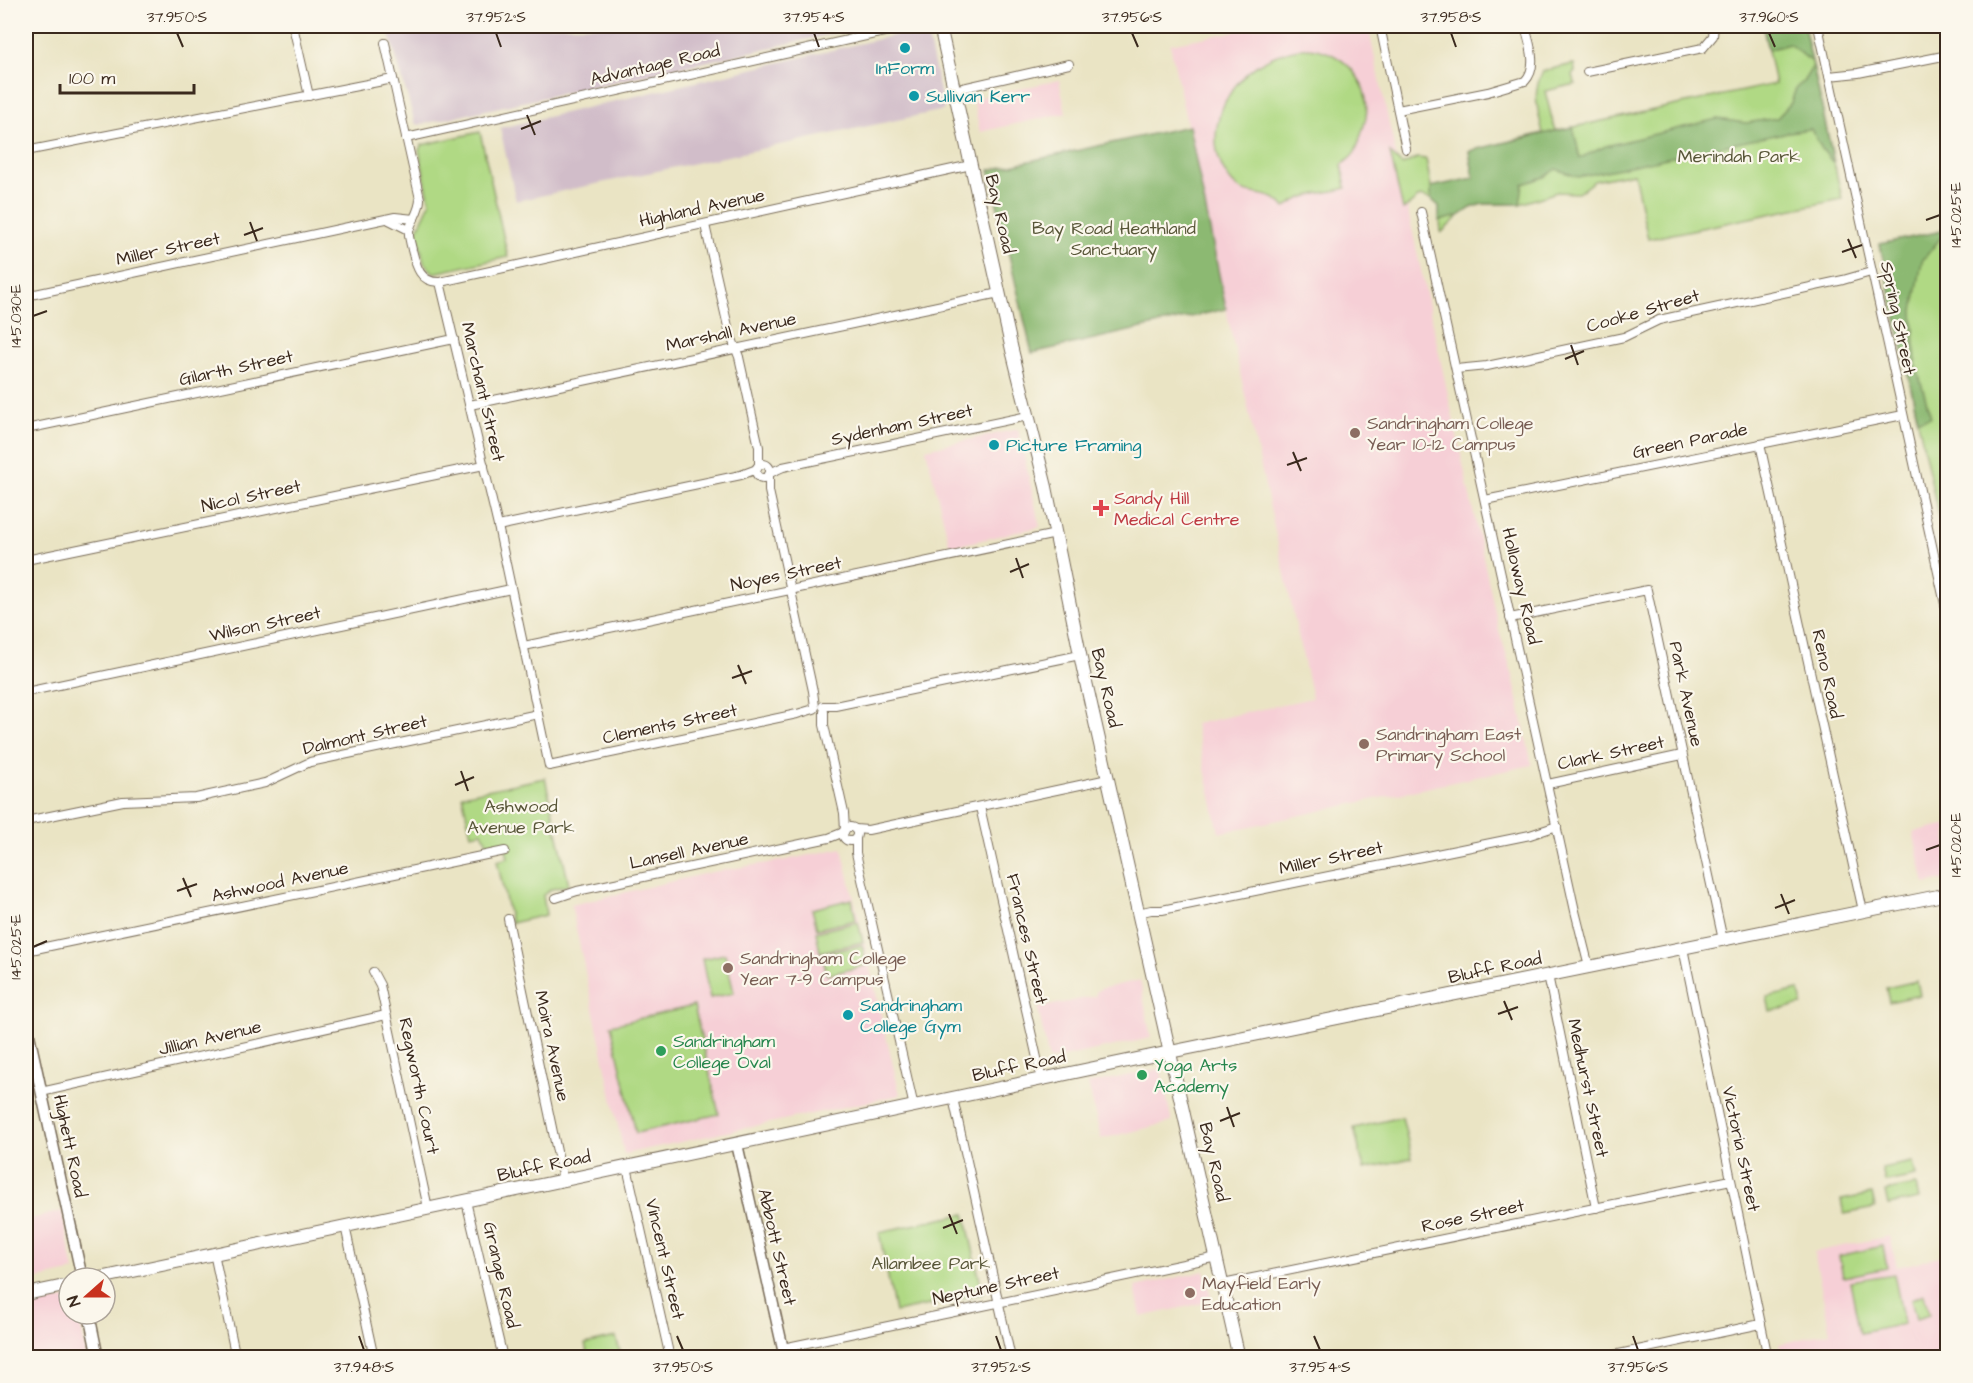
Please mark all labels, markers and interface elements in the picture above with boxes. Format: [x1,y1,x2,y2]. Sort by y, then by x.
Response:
text: 37.950°S [147,7,208,28]
text: 37.952°S [466,7,526,28]
text: 37.954°S [783,7,845,28]
text: 37.956°S [1102,7,1163,28]
text: 37.958°S [1421,7,1482,28]
text: 37.960°S [1739,7,1799,28]
street label: Advantage Road [588,38,722,93]
marker: InForm [898,41,912,55]
place label: InForm [876,56,934,81]
scale bar [60,57,194,95]
text: 100 m [69,66,115,91]
place label: Sullivan Kerr [926,84,1030,109]
marker: Sullivan Kerr [907,89,921,103]
park label: Merindah Park [1678,144,1800,169]
street label: Bay Road [978,172,1021,256]
street label: Highland Avenue [637,182,768,234]
text: 145.025°E [1946,182,1967,248]
park label: Bay Road Heathland Sanctuary [1032,216,1196,263]
street label: Miller Street [114,226,223,272]
street label: Spring Street [1873,259,1922,378]
street label: Cooke Street [1584,283,1703,339]
text: 145.030°E [6,284,27,348]
street label: Marshall Avenue [664,306,799,358]
street label: Marchant Street [455,320,511,465]
street label: Gilarth Street [177,344,296,392]
street label: Sydenham Street [829,398,976,453]
place label: Sandringham College Year 10-12 Campus [1367,411,1534,457]
street label: Green Parade [1630,417,1750,465]
marker: Sandringham College Year 10-12 Campus [1348,426,1362,440]
place label: Picture Framing [1006,433,1141,459]
marker: Picture Framing [987,438,1001,452]
street label: Nicol Street [199,473,304,519]
place label: Sandy Hill Medical Centre [1114,486,1240,532]
marker: Sandy Hill Medical Centre [1092,499,1110,517]
street label: Holloway Road [1494,525,1547,647]
street label: Noyes Street [728,550,845,599]
street label: Wilson Street [207,600,324,648]
street label: Reno Road [1805,627,1849,721]
street label: Park Avenue [1663,639,1709,749]
street label: Bay Road [1084,646,1127,730]
street label: Clements Street [600,697,740,750]
street label: Dalmont Street [300,708,430,761]
place label: Sandringham East Primary School [1376,722,1522,769]
street label: Clark Street [1555,729,1667,777]
marker: Sandringham East Primary School [1357,737,1371,751]
park label: Ashwood Avenue Park [467,794,575,840]
text: 145.020°E [1946,813,1967,877]
street label: Lansell Avenue [627,826,751,876]
street label: Miller Street [1277,835,1386,881]
street label: Ashwood Avenue [209,855,351,909]
street label: Frances Street [1000,871,1054,1008]
text: 145.025°E [6,914,27,980]
place label: Sandringham College Year 7-9 Campus [740,946,907,992]
street label: Bluff Road [1446,946,1544,990]
marker: Sandringham College Year 7-9 Campus [721,961,735,975]
street label: Moira Avenue [528,988,576,1104]
place label: Sandringham College Gym [860,993,962,1040]
marker: Sandringham College Gym [841,1008,855,1022]
street label: Jillian Avenue [156,1014,264,1062]
street label: Regworth Court [391,1015,446,1158]
street label: Medhurst Street [1561,1016,1615,1160]
place label: Sandringham College Oval [673,1029,775,1076]
marker: Sandringham College Oval [654,1044,668,1058]
street label: Bluff Road [970,1044,1068,1088]
place label: Yoga Arts Academy [1154,1053,1237,1100]
marker: Yoga Arts Academy [1135,1068,1149,1082]
street label: Victoria Street [1716,1084,1767,1215]
street label: Highett Road [46,1092,93,1200]
street label: Bay Road [1192,1120,1235,1204]
street label: Bluff Road [495,1144,593,1188]
street label: Abbott Street [751,1186,803,1309]
street label: Rose Street [1419,1193,1527,1239]
street label: Vincent Street [639,1196,691,1323]
street label: Grange Road [476,1220,525,1331]
park label: Allambee Park [872,1251,990,1276]
street label: Neptune Street [930,1260,1062,1312]
north arrow [57,1266,117,1326]
place label: Mayfield Early Education [1202,1271,1321,1317]
marker: Mayfield Early Education [1183,1286,1197,1300]
text: N [62,1292,86,1310]
text: 37.948°S [334,1357,395,1378]
text: 37.950°S [653,1357,714,1378]
text: 37.952°S [971,1357,1031,1378]
text: 37.954°S [1289,1357,1351,1378]
text: 37.956°S [1608,1357,1669,1378]

